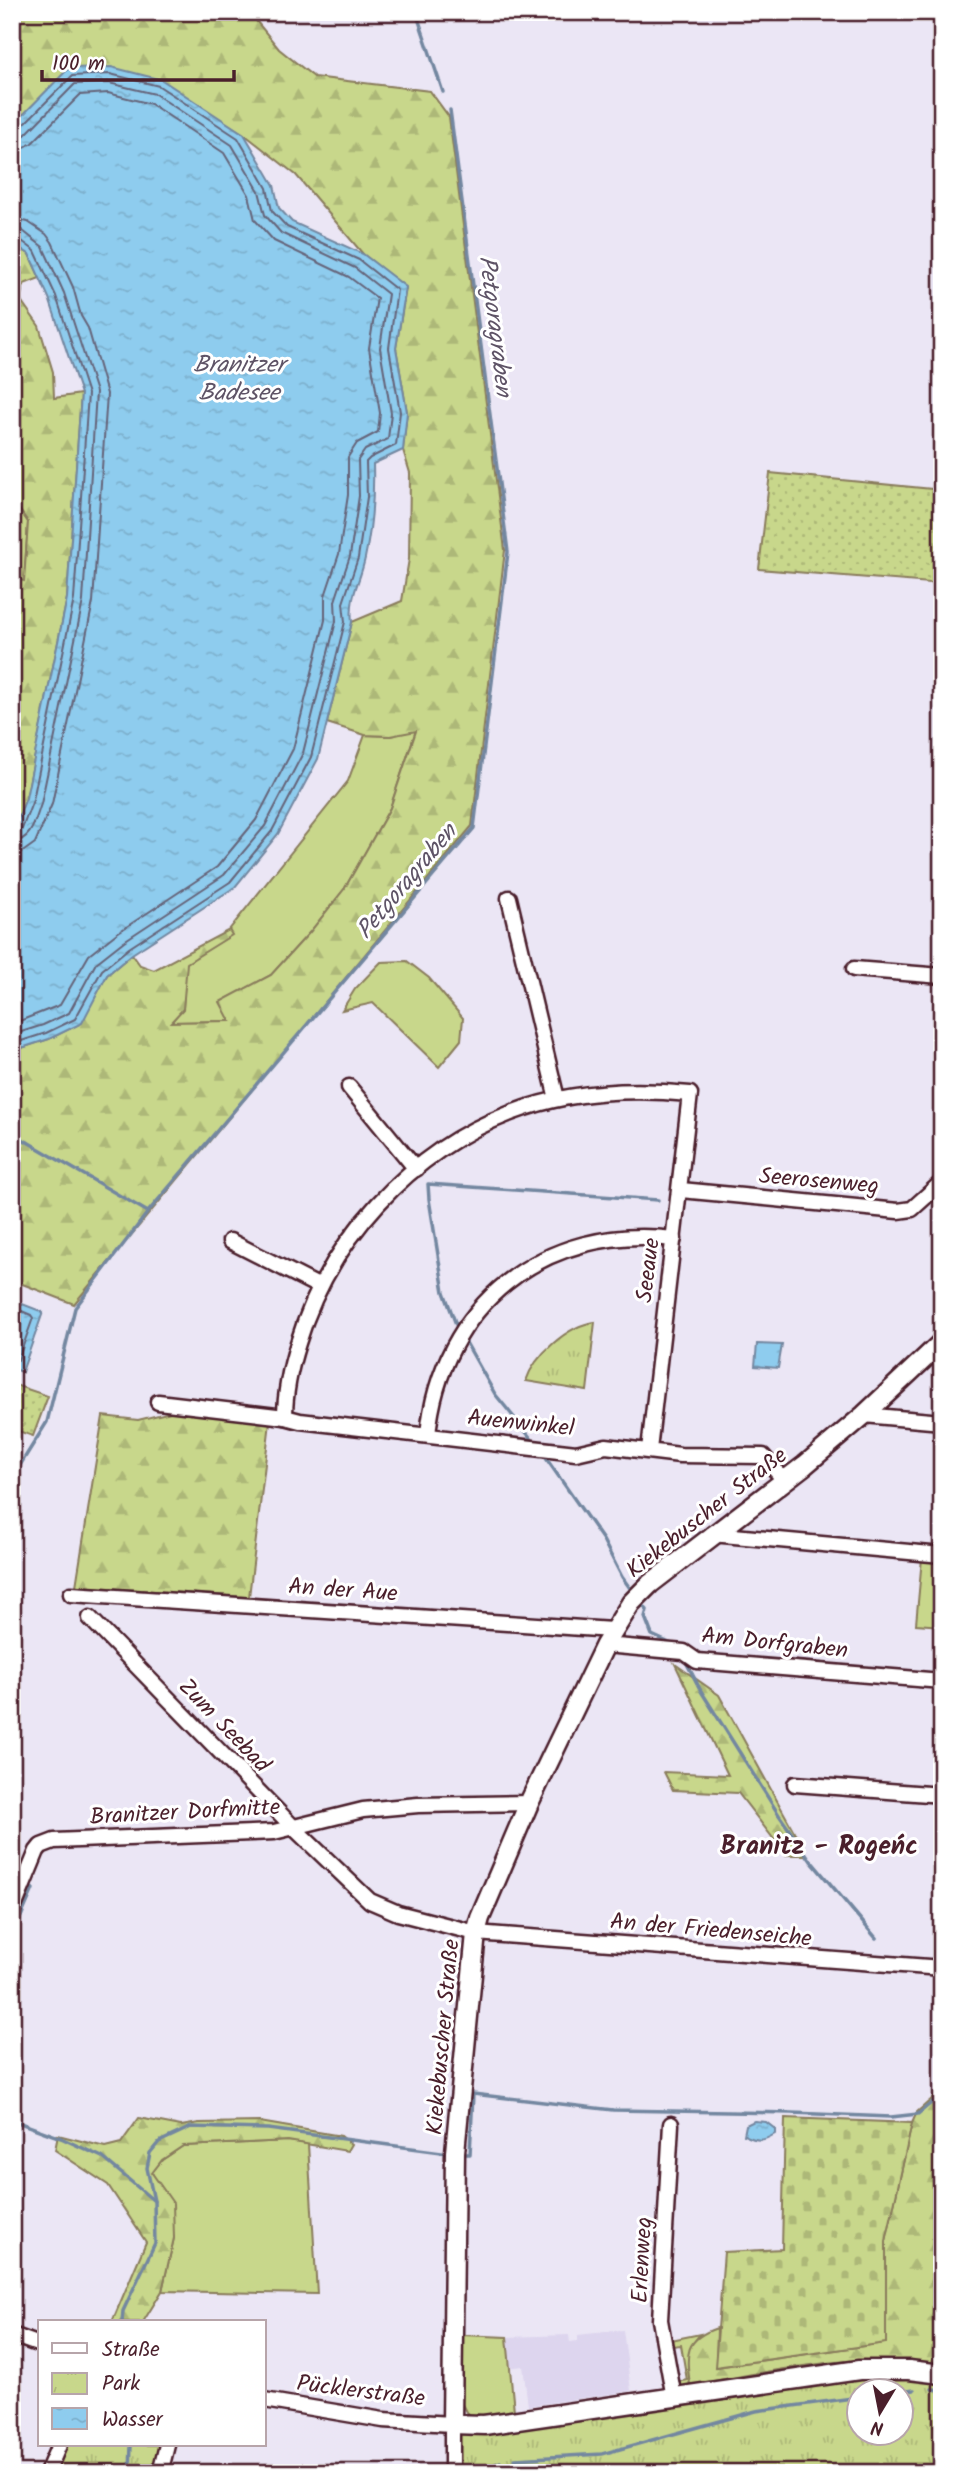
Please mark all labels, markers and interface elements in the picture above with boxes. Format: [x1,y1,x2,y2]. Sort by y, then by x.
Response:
scale bar [42,38,234,82]
text: 100 m [52,48,105,81]
water label: Petgoragraben [467,254,523,401]
water label: Branitzer Badesee [193,346,290,413]
water label: Petgoragraben [347,814,469,949]
street label: Seerosenweg [757,1159,880,1205]
street label: Seeaue [627,1236,671,1305]
street label: Auenwinkel [465,1400,577,1448]
street label: Kiekebuscher Straße [619,1439,796,1588]
street label: An der Aue [287,1569,399,1613]
street label: Am Dorfgraben [700,1618,850,1670]
street label: Zum Seebad [169,1671,279,1782]
street label: Branitzer Dorfmitte [89,1790,281,1836]
district label: Branitz - Rogeńc [720,1826,918,1868]
street label: An der Friedenseiche [609,1904,813,1958]
street label: Kiekebuscher Straße [417,1938,470,2137]
street label: Erlenweg [623,2216,663,2304]
legend [38,2320,266,2446]
text: Straße [102,2334,160,2367]
street label: Pücklerstraße [295,2366,427,2418]
text: Park [102,2368,140,2401]
north arrow [846,2376,916,2446]
text: Wasser [102,2404,164,2437]
text: N [869,2411,886,2443]

